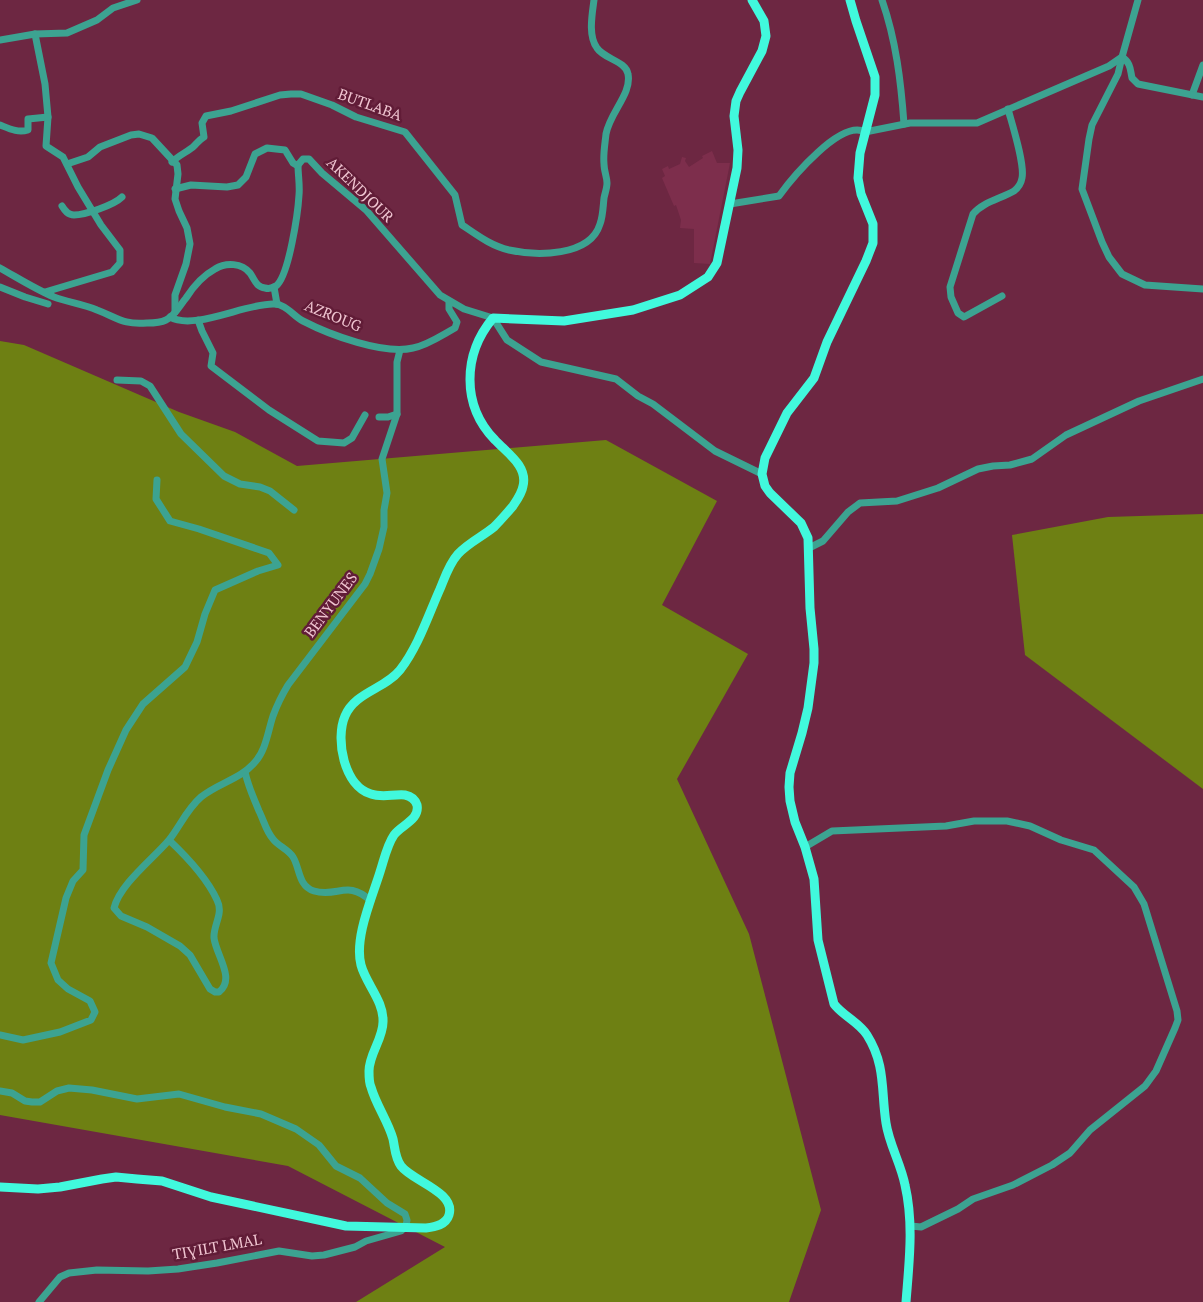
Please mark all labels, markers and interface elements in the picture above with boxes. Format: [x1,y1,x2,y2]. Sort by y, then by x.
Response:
street label: BUTLABA [336,83,406,125]
street label: AKENDJOUR [323,152,399,227]
street label: AZROUG [302,295,365,336]
street label: BENYUNES [299,568,361,641]
street label: TIƔILT LMAL [171,1228,263,1264]

